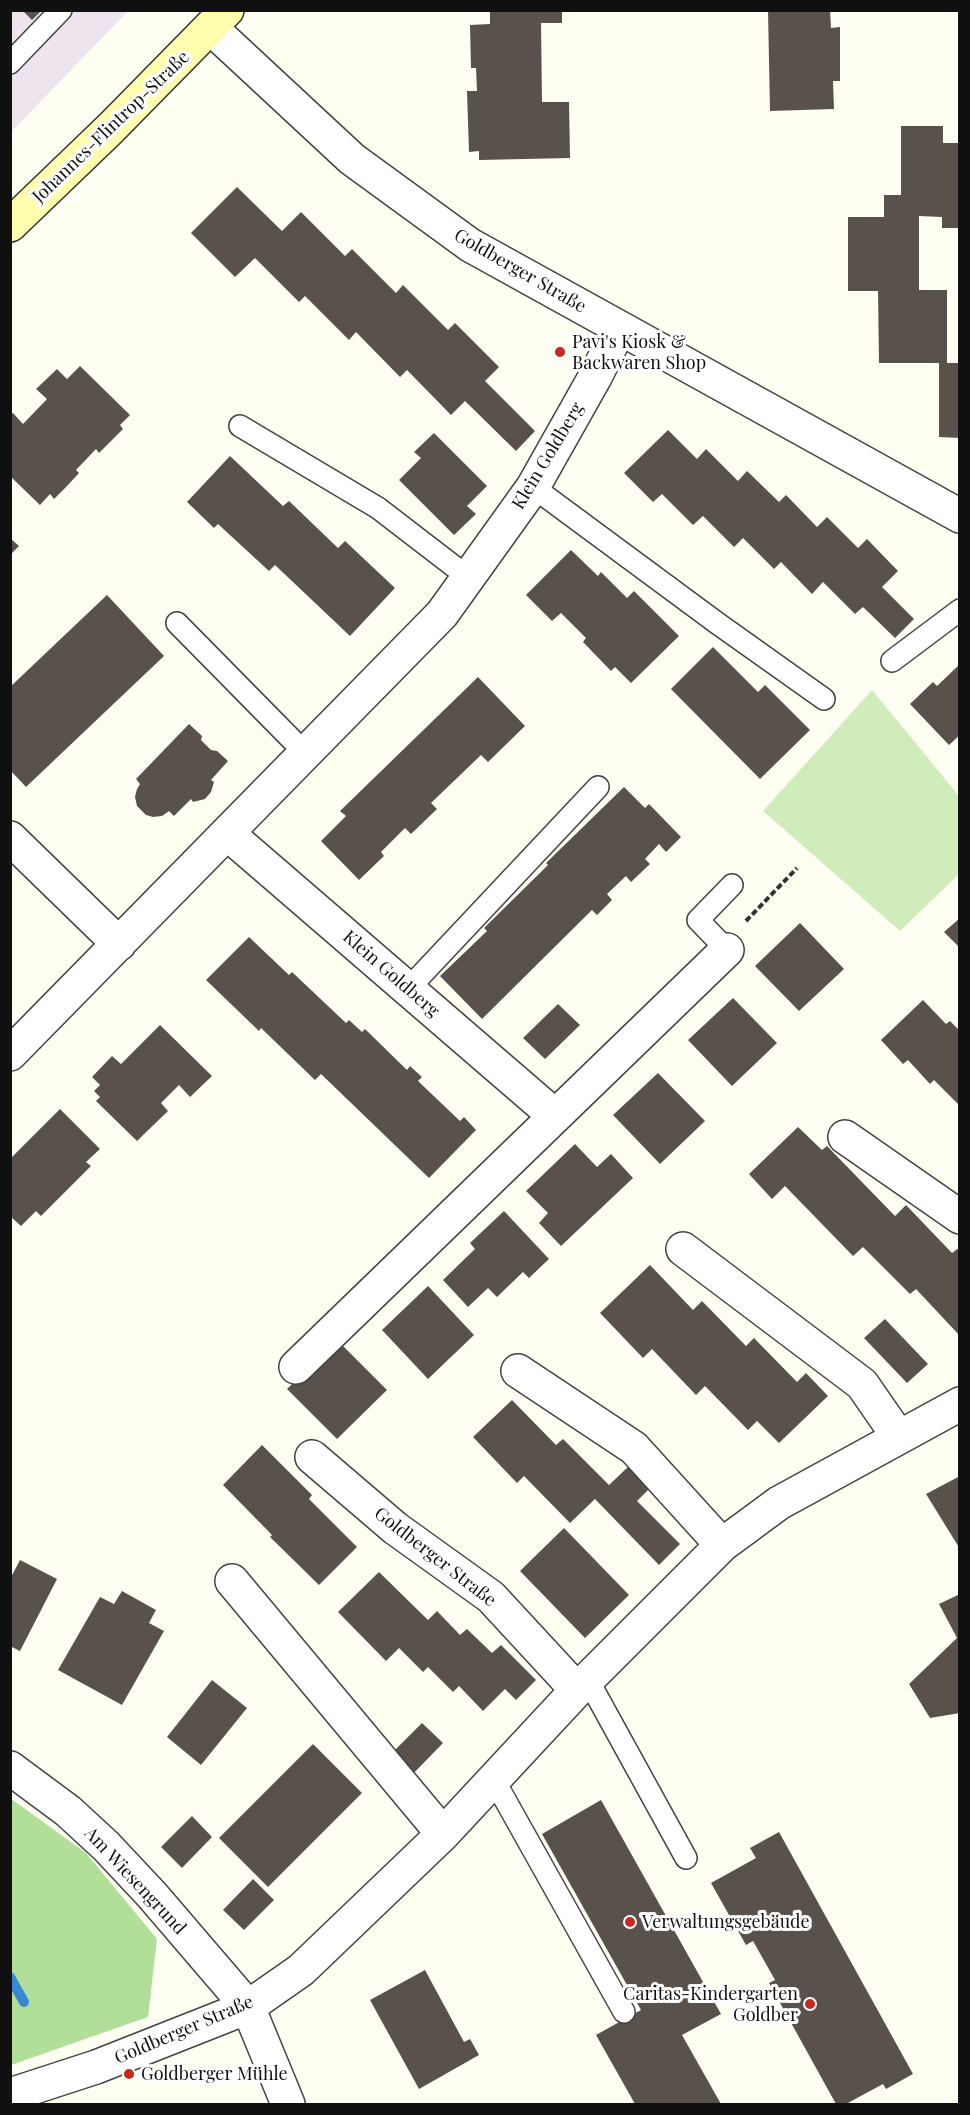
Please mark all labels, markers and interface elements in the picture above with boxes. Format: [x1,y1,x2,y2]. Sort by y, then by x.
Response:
street label: Johannes-Flintrop-Straße [28,46,194,208]
street label: Goldberger Straße [450,224,590,318]
place label: Pavi's Kiosk & Backwaren Shop [572,331,706,374]
marker: Pavi's Kiosk & Backwaren Shop [553,345,567,359]
street label: Klein Goldberg [508,399,588,513]
street label: Klein Goldberg [338,926,444,1022]
street label: Goldberger Straße [370,1503,500,1611]
street label: Am Wiesengrund [80,1823,190,1939]
place label: Verwaltungsgebäude [642,1911,810,1933]
marker: Verwaltungsgebäude [623,1915,637,1929]
place label: Caritas-Kindergarten Goldber [623,1983,798,2026]
street label: Goldberger Straße [111,1991,257,2069]
marker: Caritas-Kindergarten Goldber [803,1997,817,2011]
place label: Goldberger Mühle [141,2063,288,2085]
marker: Goldberger Mühle [122,2067,136,2081]

